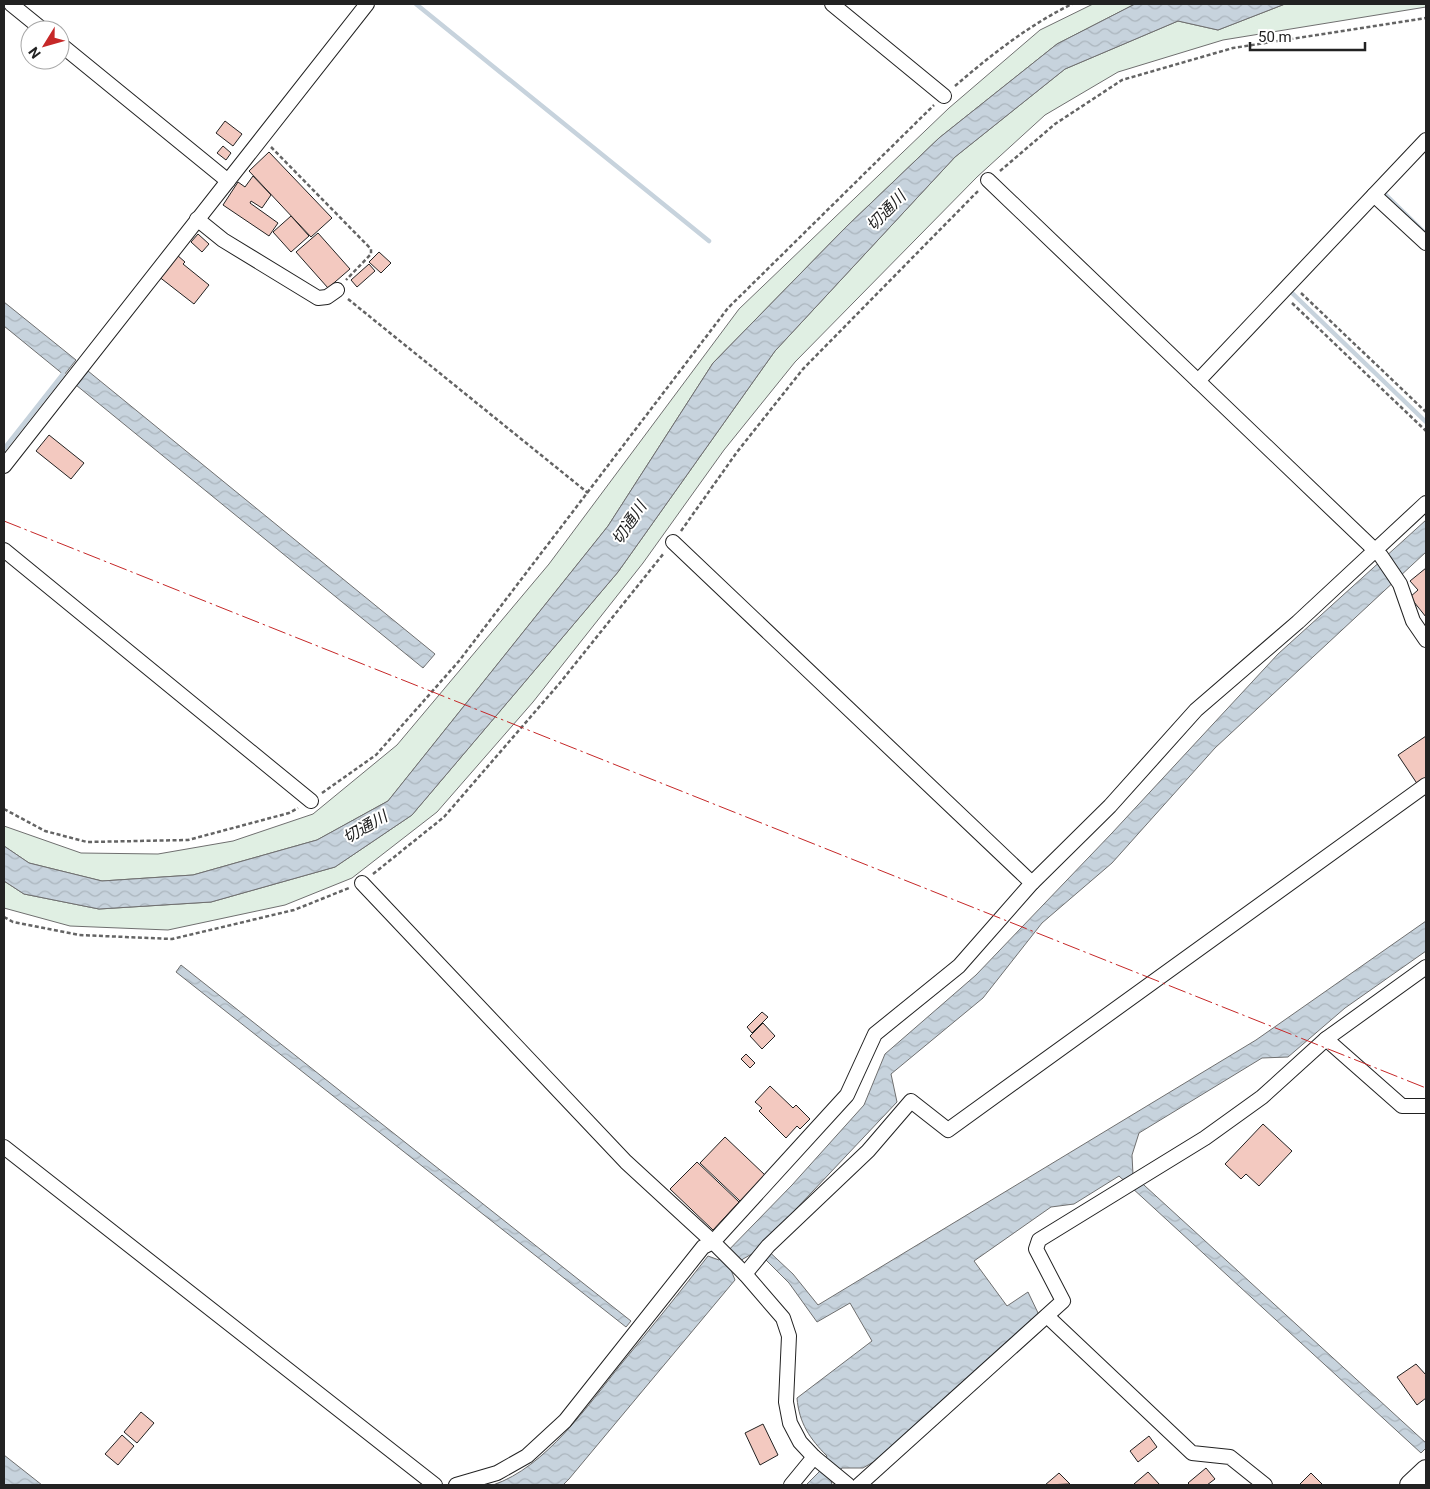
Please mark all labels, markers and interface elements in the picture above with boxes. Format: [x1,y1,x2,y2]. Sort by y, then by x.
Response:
north arrow [20,20,70,70]
scale bar [1250,20,1365,52]
text: 50 m [1258,28,1292,46]
text: N [25,44,44,62]
water label: 切通川 [862,186,911,235]
water label: 切通川 [608,496,651,548]
water label: 切通川 [339,806,392,847]

